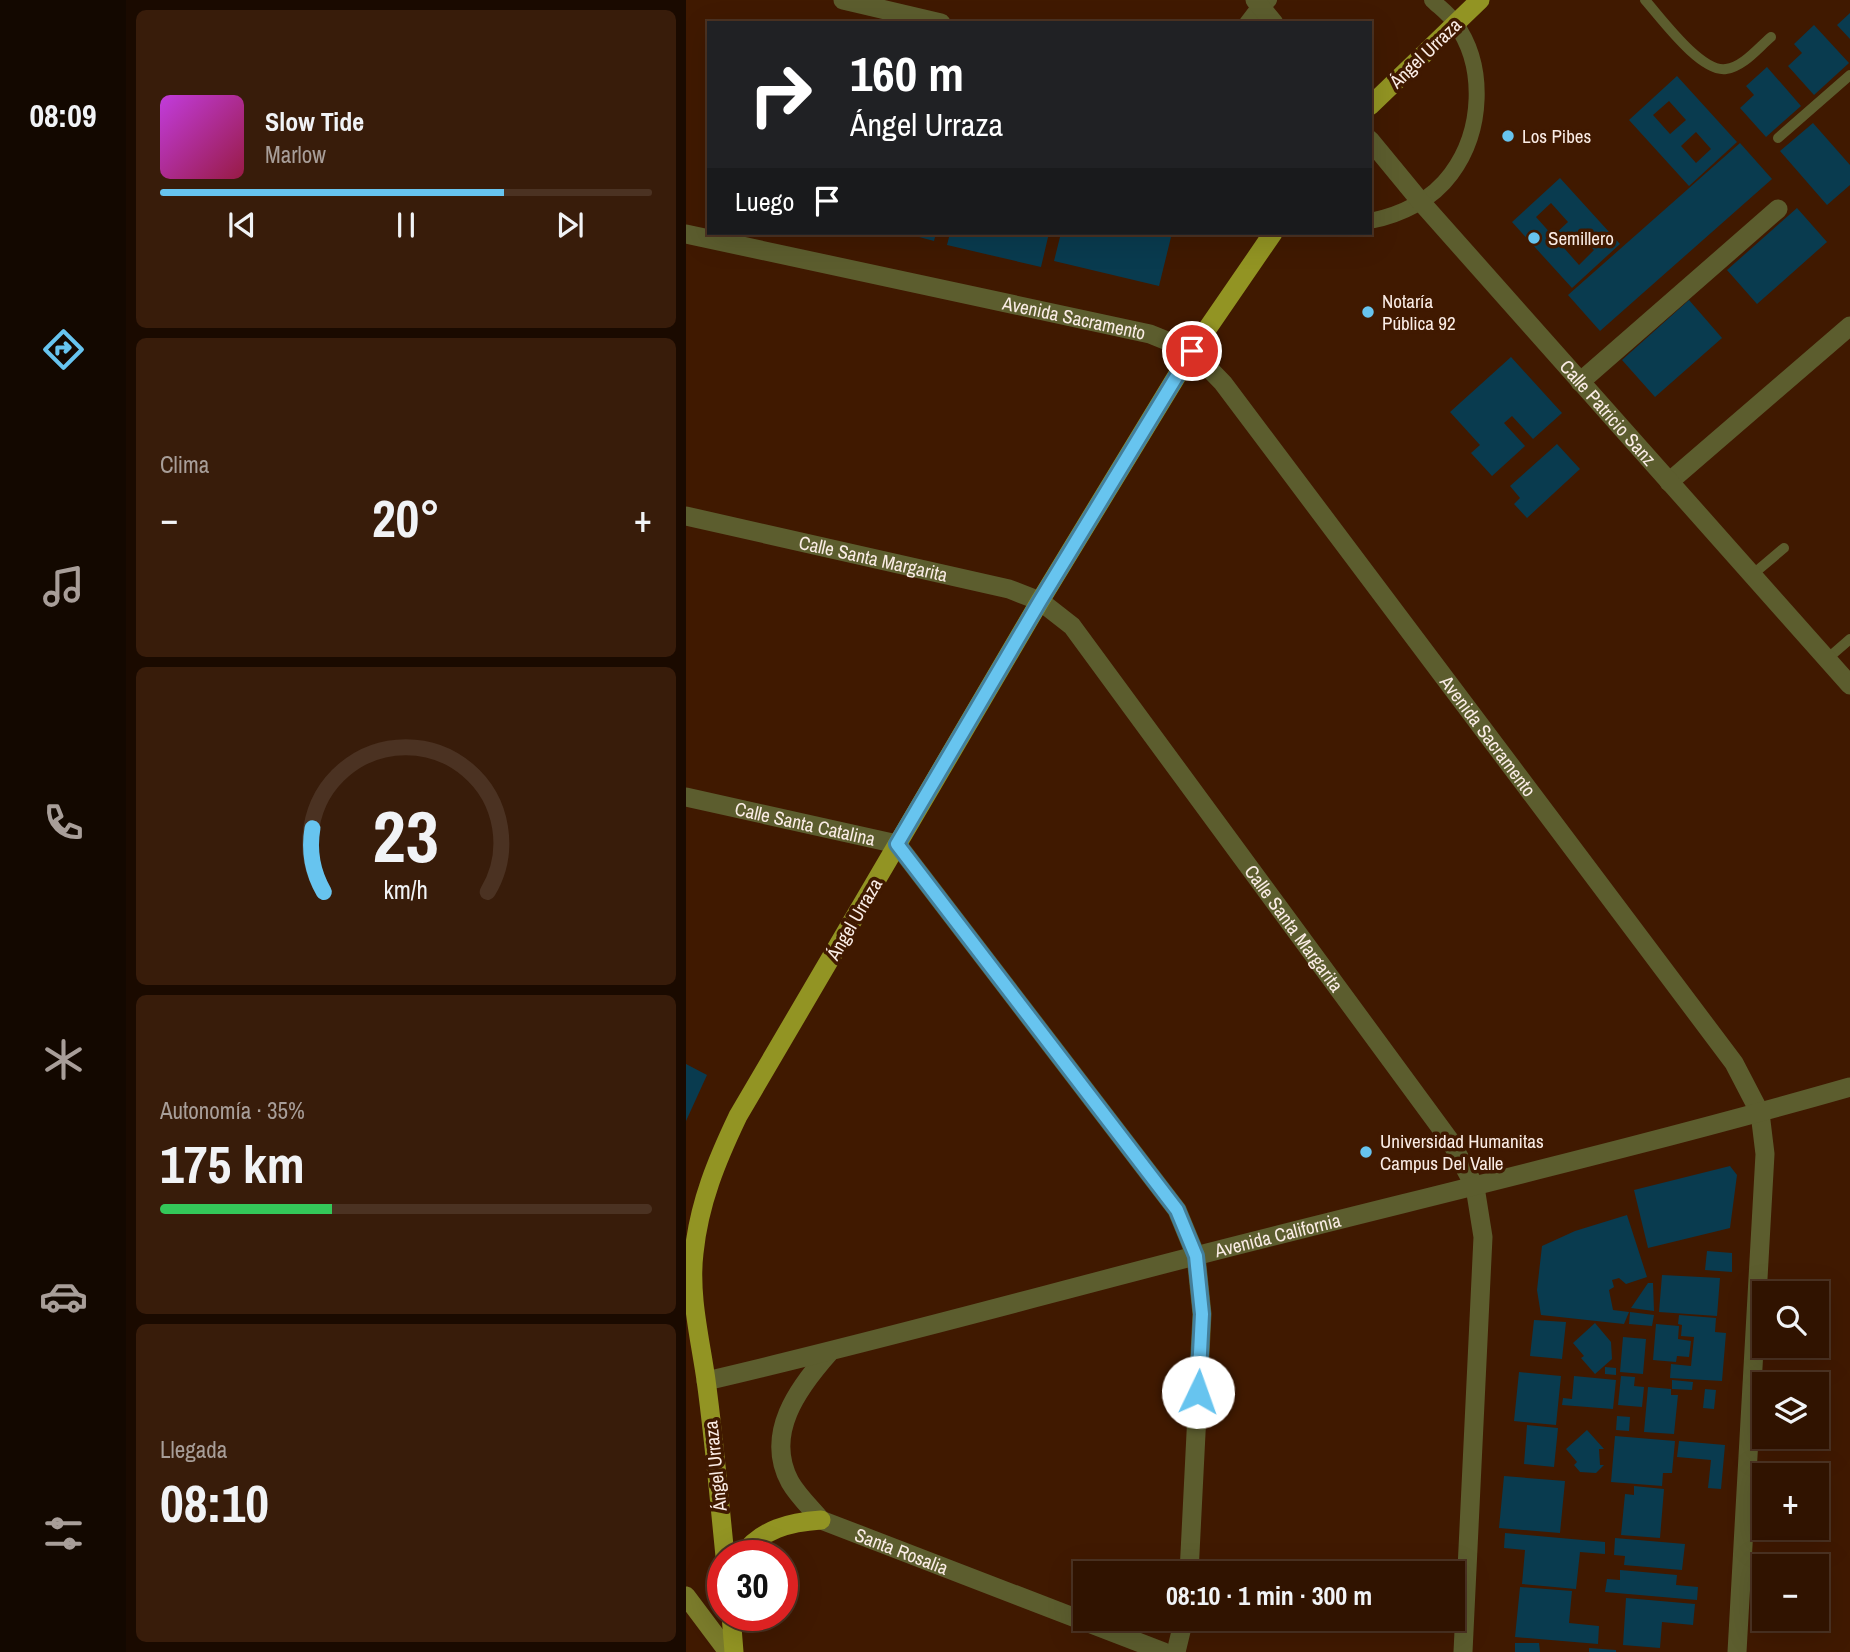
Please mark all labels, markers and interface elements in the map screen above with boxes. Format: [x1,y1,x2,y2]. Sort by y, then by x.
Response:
street label: Ángel Urraza [1383,12,1467,95]
text: 160 m [850,40,964,106]
icon: right [735,49,826,140]
text: 08:09 [29,94,97,137]
text: Ángel Urraza [850,103,1003,146]
text: Slow Tide [265,104,364,139]
place label: Los Pibes [1522,123,1592,149]
marker: Los Pibes [1500,128,1516,144]
text: Marlow [265,139,326,170]
icon: arrive [808,182,846,220]
text: Luego [735,184,794,219]
icon: previous [223,206,261,244]
icon: pause [387,206,425,244]
icon: next [551,206,589,244]
place label: Semillero [1548,225,1614,251]
marker: Semillero [1526,230,1542,246]
place label: Notaría Pública 92 [1382,288,1456,336]
street label: Avenida Sacramento [999,289,1148,346]
marker: Notaría Pública 92 [1360,304,1376,320]
pin [1162,321,1222,381]
icon: directions [39,325,88,374]
icon: arrive [1173,332,1211,370]
street label: Calle Patricio Sanz [1554,354,1662,471]
text: Clima [160,449,209,480]
text: 20° [372,483,440,553]
text: − [160,493,178,544]
text: + [634,493,652,544]
street label: Calle Santa Margarita [796,529,950,588]
icon: music [39,562,88,611]
street label: Avenida Sacramento [1434,669,1542,802]
text: 23 [373,787,439,885]
street label: Calle Santa Catalina [732,795,878,852]
icon: phone [39,798,88,847]
street label: Calle Santa Margarita [1239,859,1350,997]
text: km/h [384,873,428,907]
street label: Ángel Urraza [820,873,888,966]
icon: climate [39,1035,88,1084]
text: Autonomía · 35% [160,1095,305,1126]
place label: Universidad Humanitas Campus Del Valle [1380,1128,1544,1176]
text: 175 km [160,1129,305,1199]
marker: Universidad Humanitas Campus Del Valle [1358,1144,1374,1160]
street label: Avenida California [1211,1207,1344,1264]
icon: car [39,1272,88,1321]
map controls [1752,1281,1829,1631]
button: search [1752,1281,1829,1358]
position arrow [1161,1355,1235,1429]
button: layers [1752,1372,1829,1449]
street label: Ángel Urraza [697,1419,733,1514]
text: Llegada [160,1434,227,1465]
button: + [1752,1463,1829,1540]
text: 08:10 [160,1468,269,1538]
icon: filters [39,1509,88,1558]
street label: Santa Rosalia [851,1521,952,1581]
speed limit sign: 30 [707,1540,798,1631]
button: − [1752,1554,1829,1631]
text: 08:10 · 1 min · 300 m [1166,1578,1372,1613]

